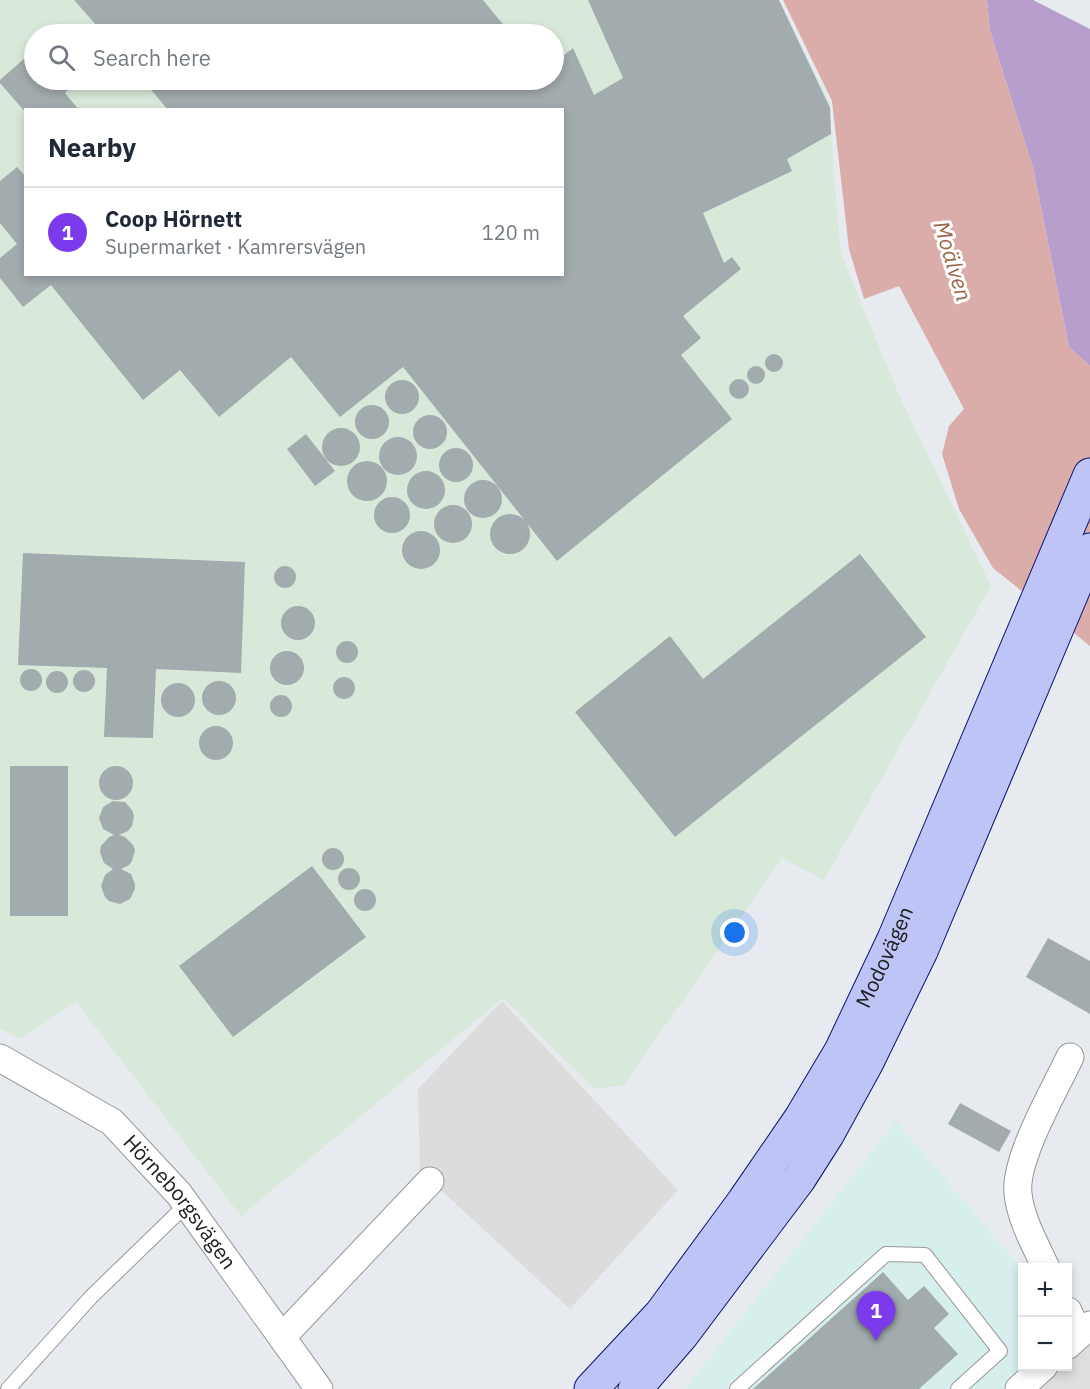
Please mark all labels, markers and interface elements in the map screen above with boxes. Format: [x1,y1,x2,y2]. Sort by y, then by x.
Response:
search box [24,24,564,90]
icon: search [45,41,78,74]
text: Search here [93,43,211,72]
text: Nearby [48,130,136,164]
text: Coop Hörnett [105,204,242,233]
water label: Moälven [928,217,979,304]
text: 1 [62,219,74,246]
text: 120 m [482,219,540,246]
text: Supermarket · Kamrersvägen [105,233,366,260]
street label: Modovägen [849,902,919,1012]
your location [720,918,749,947]
street label: Hörneborgsvägen [118,1128,243,1274]
map controls [1018,1263,1072,1371]
button: + [1018,1263,1072,1317]
pin: 1 [856,1292,896,1341]
button: − [1018,1317,1072,1371]

